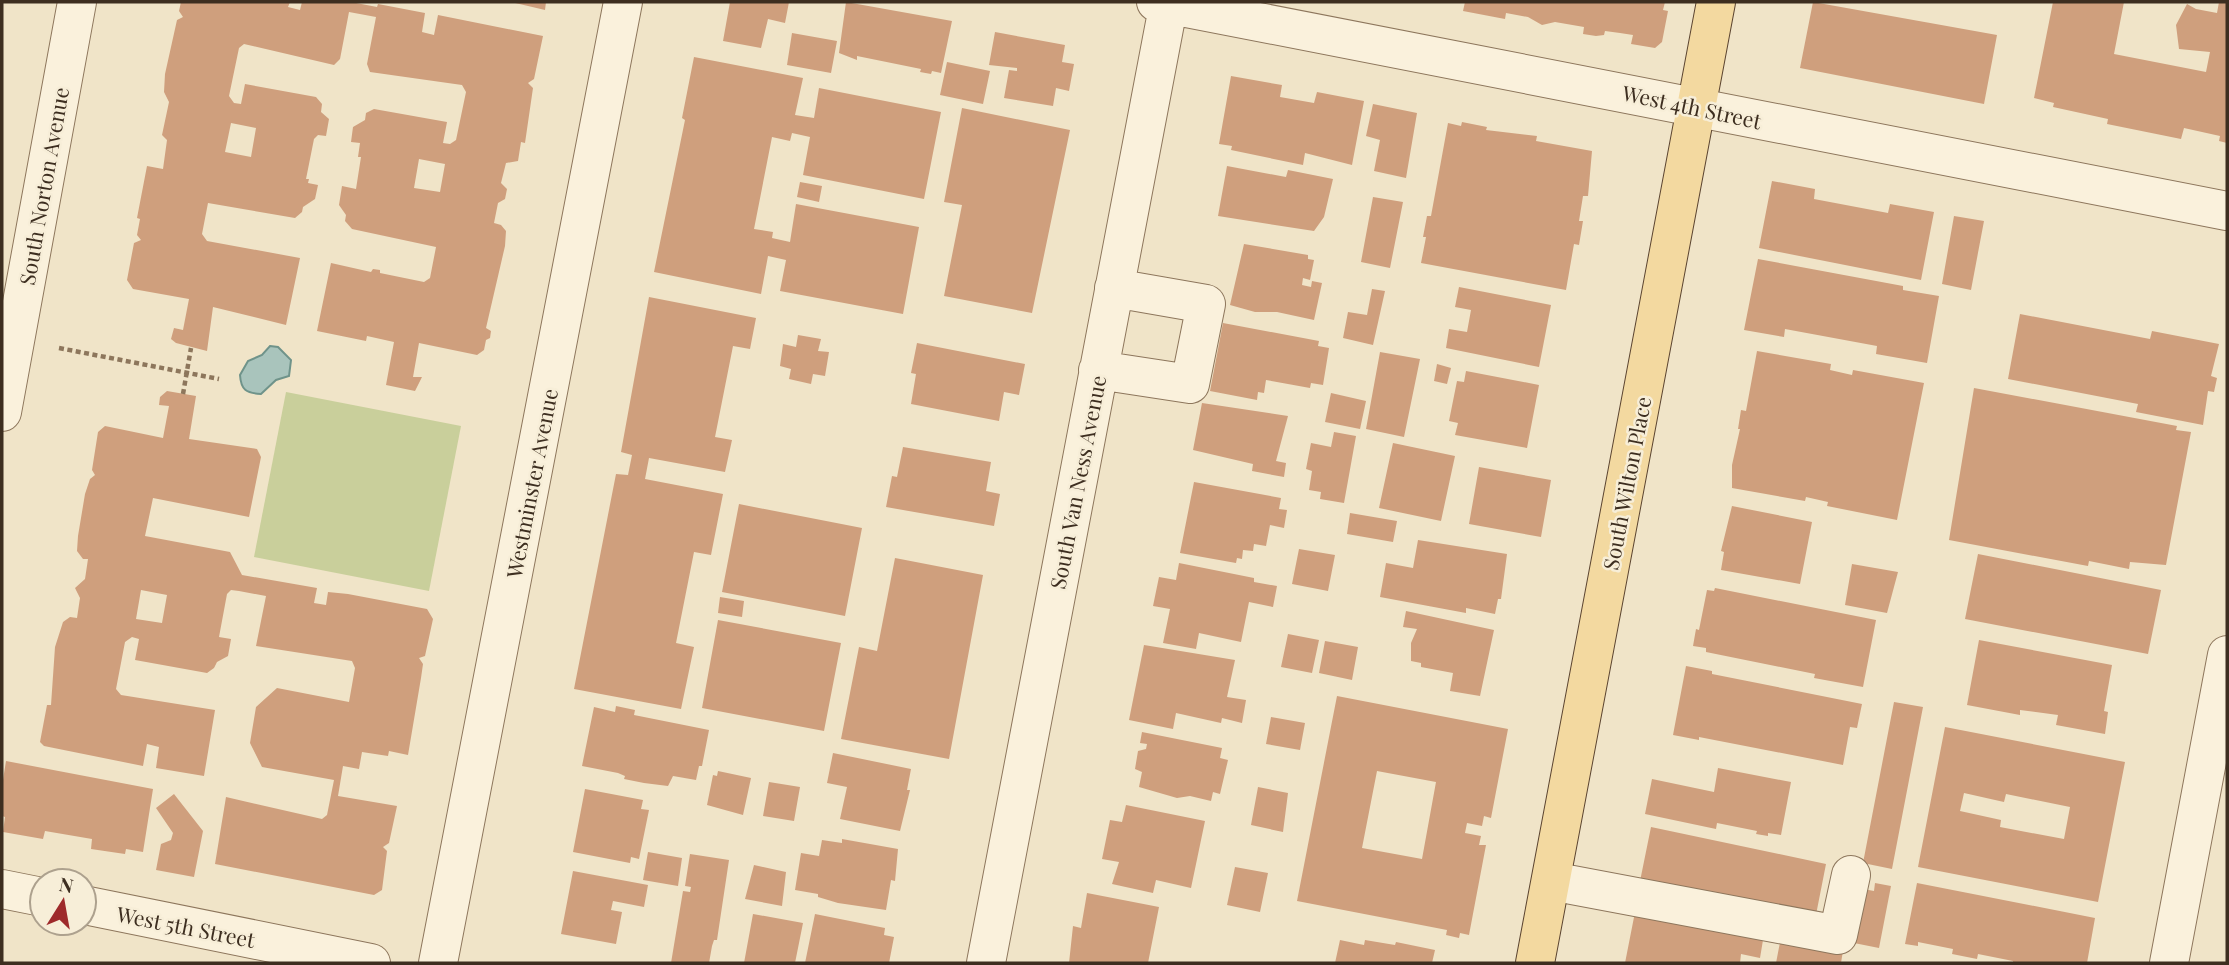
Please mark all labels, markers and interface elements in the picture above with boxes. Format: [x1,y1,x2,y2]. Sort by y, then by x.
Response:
street label: West 4th Street [1619,77,1765,134]
street label: South Norton Avenue [12,85,74,287]
street label: South Van Ness Avenue [1043,373,1111,591]
street label: Westminster Avenue [499,386,563,581]
street label: South Wilton Place [1595,394,1657,572]
north arrow [28,867,98,937]
text: N [57,870,76,898]
street label: West 5th Street [114,899,258,953]

